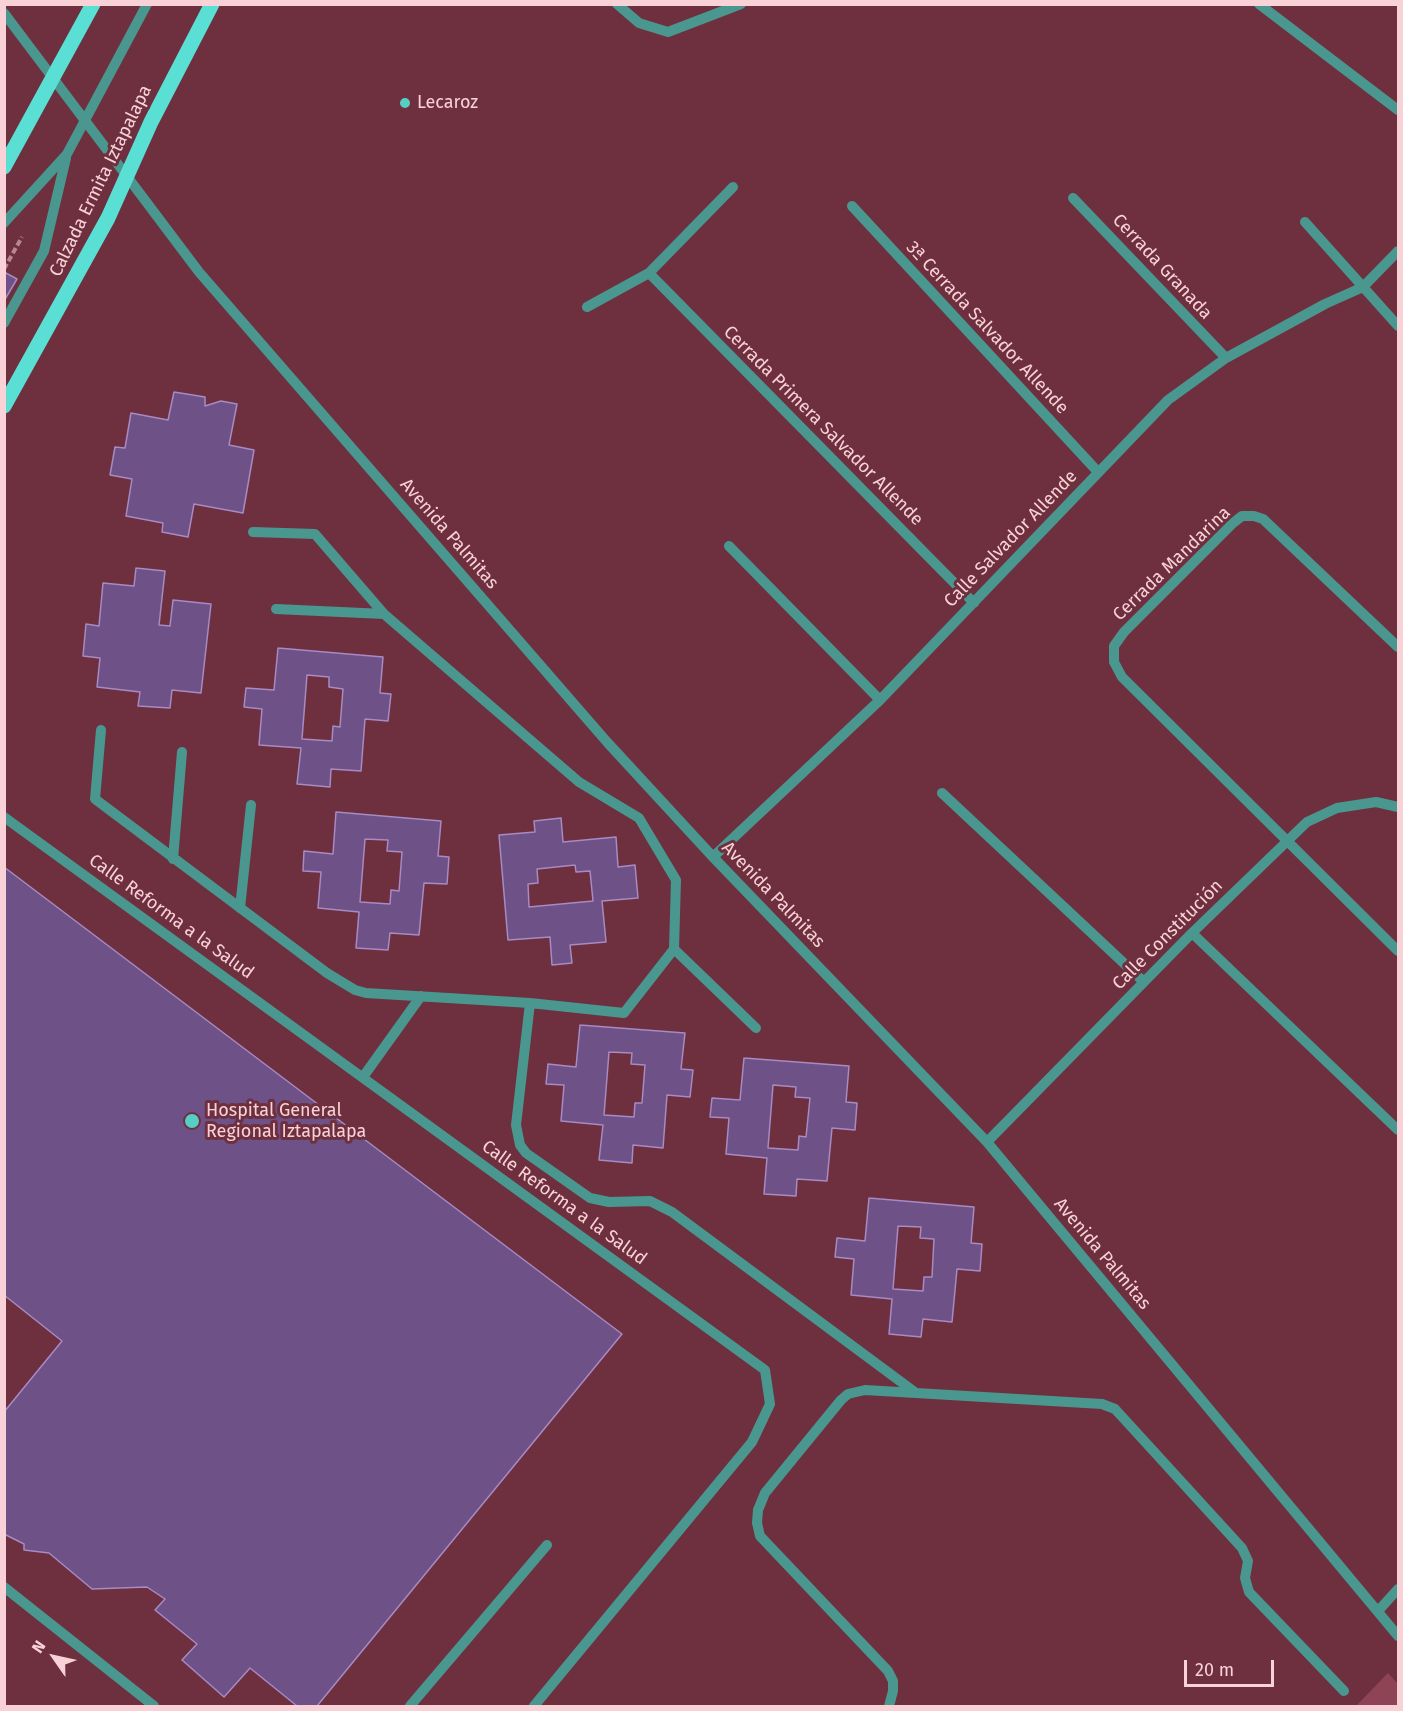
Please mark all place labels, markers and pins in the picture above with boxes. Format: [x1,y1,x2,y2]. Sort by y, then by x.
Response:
place label: Lecaroz [417,92,478,114]
marker: Lecaroz [398,96,412,110]
place label: Hospital General Regional Iztapalapa [206,1100,366,1142]
marker: Hospital General Regional Iztapalapa [183,1112,201,1130]

